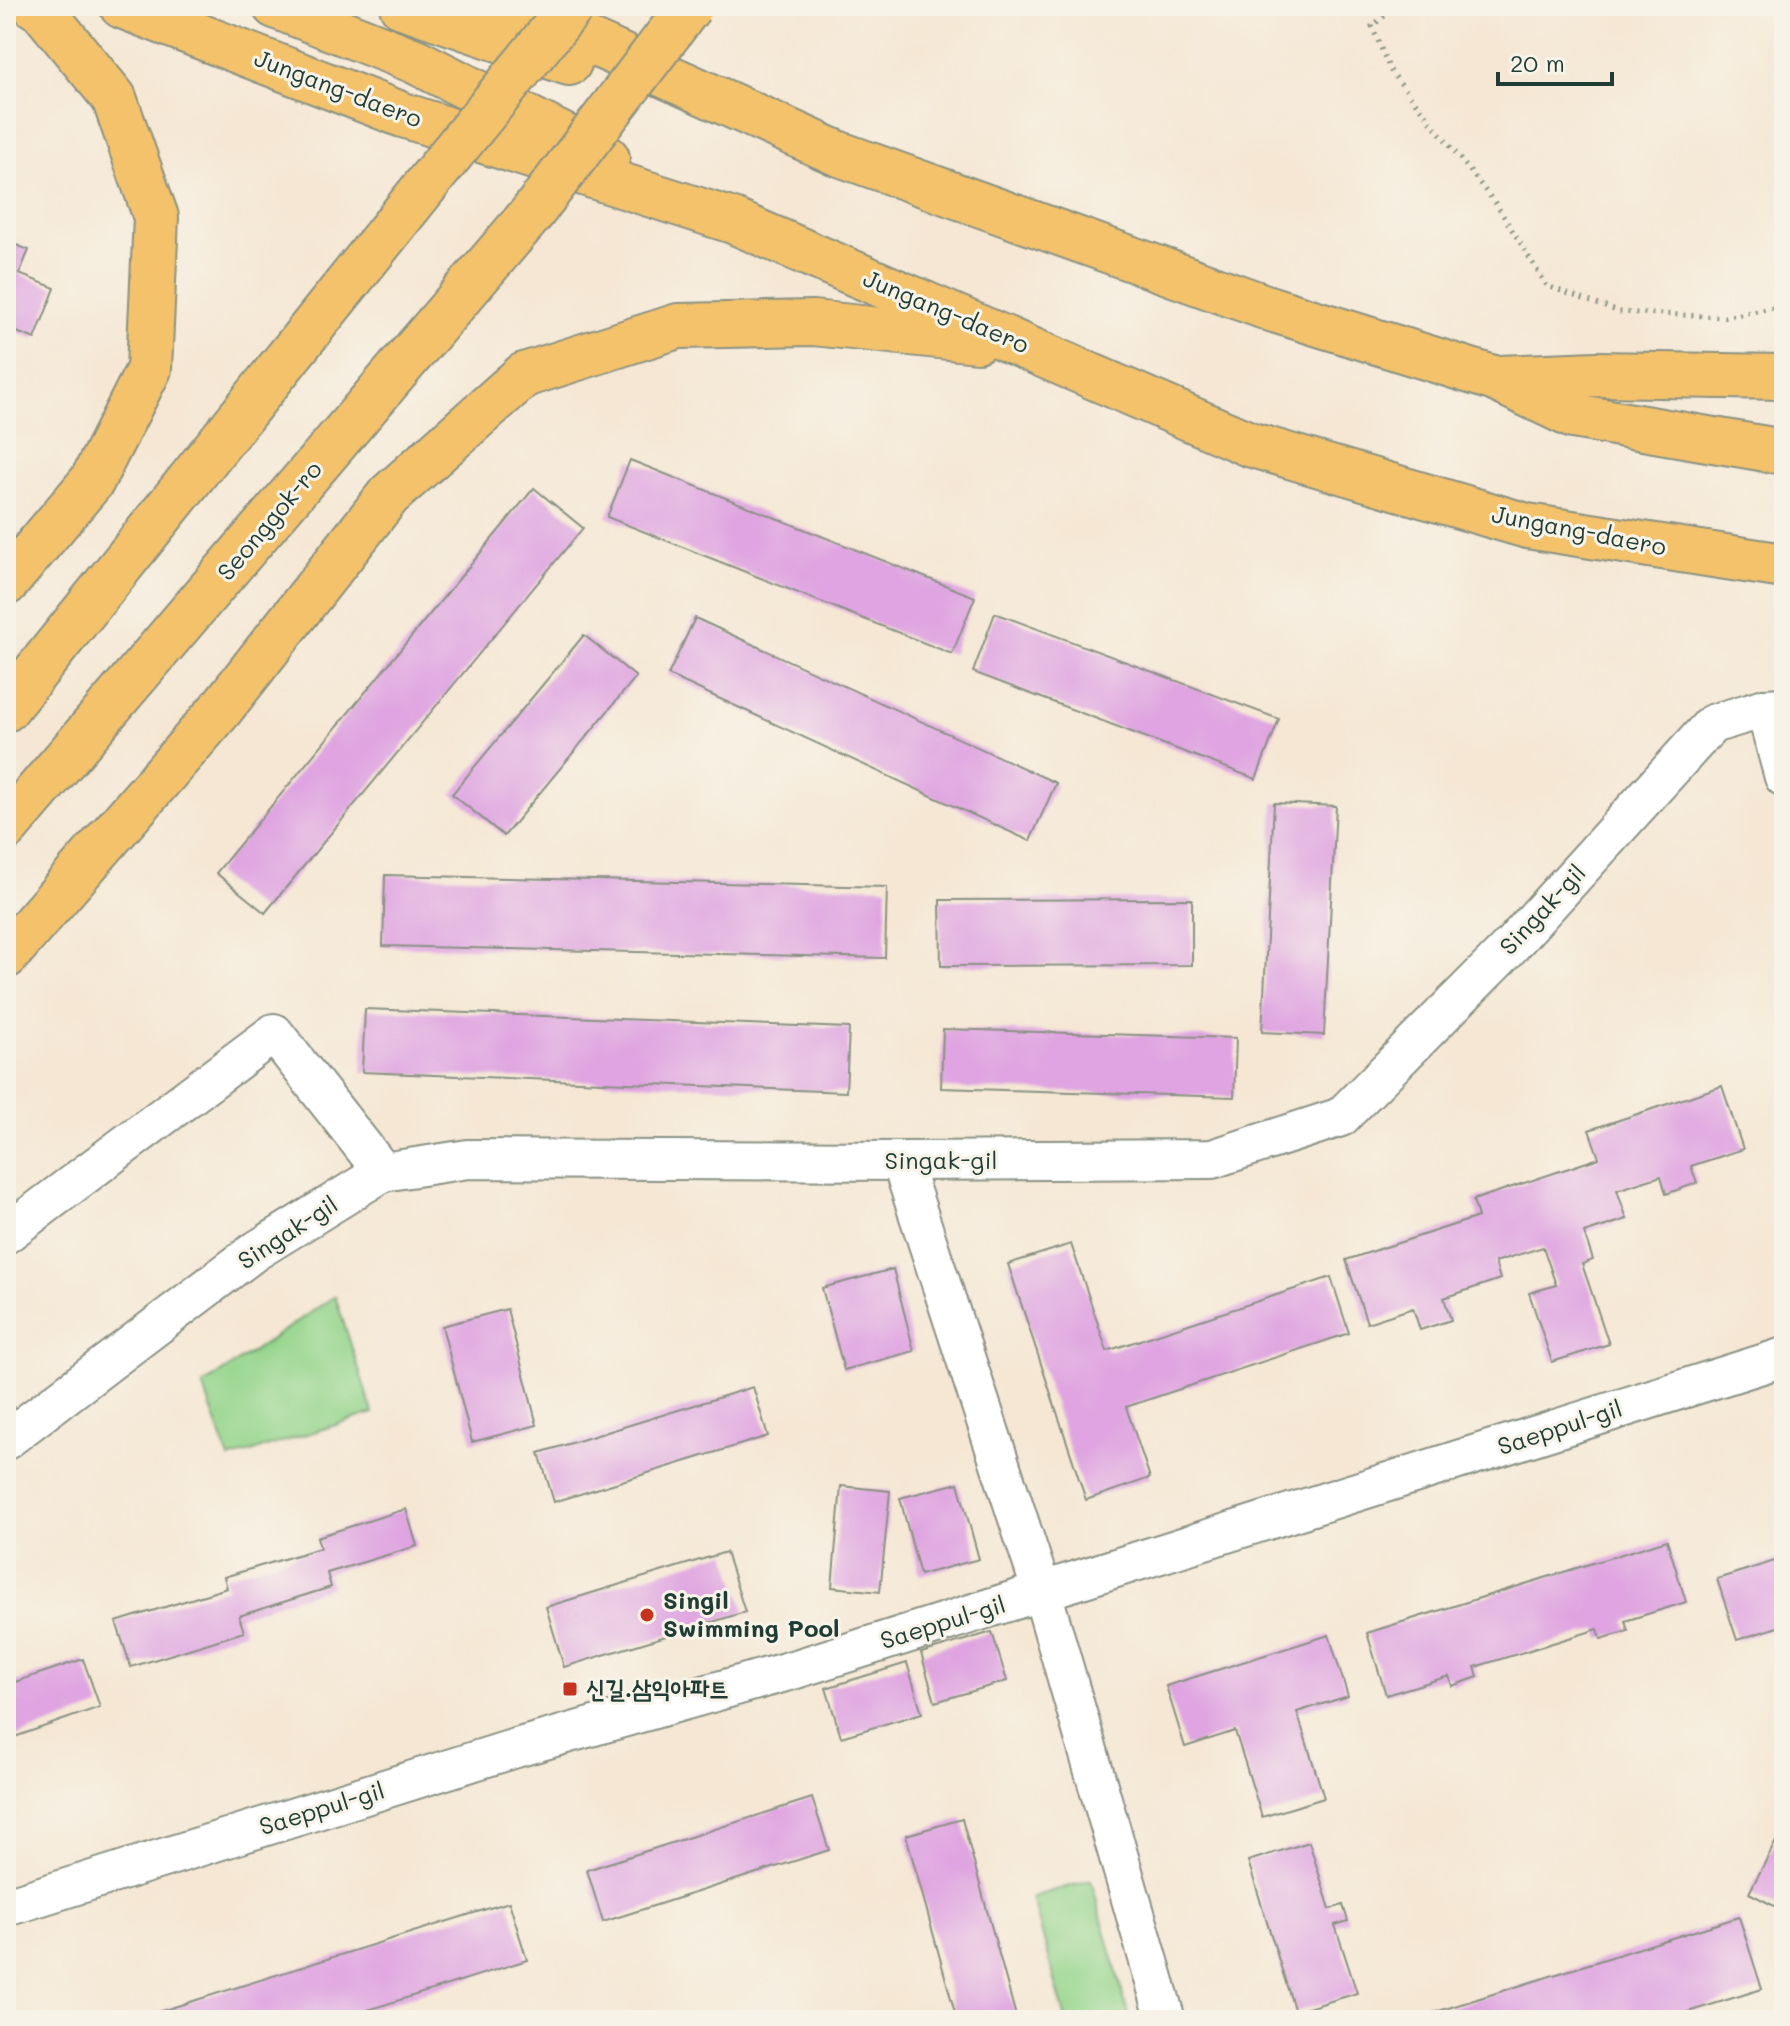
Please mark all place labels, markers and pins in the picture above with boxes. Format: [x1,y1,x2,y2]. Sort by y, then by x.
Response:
place label: Singil Swimming Pool [663,1584,840,1643]
marker: Singil Swimming Pool [638,1606,656,1624]
place label: 신길.삼익아파트 [586,1672,729,1703]
marker: 신길.삼익아파트 [561,1680,579,1698]

